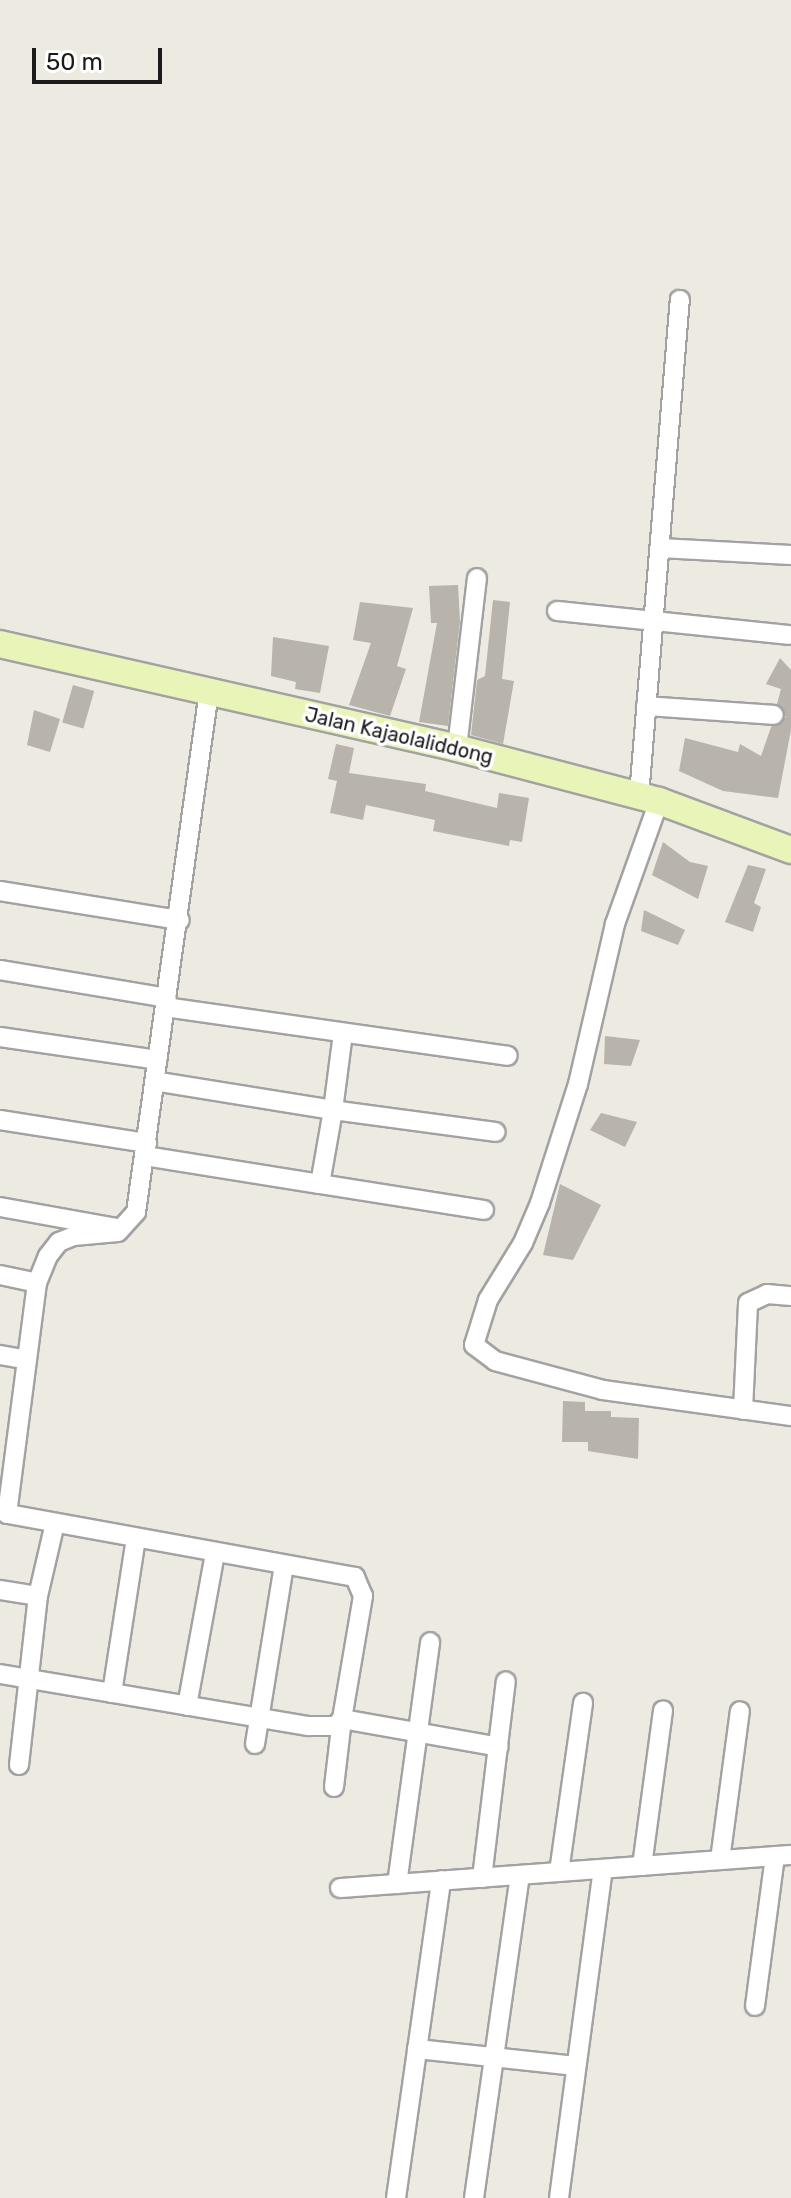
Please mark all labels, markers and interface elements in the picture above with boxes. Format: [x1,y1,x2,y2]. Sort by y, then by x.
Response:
scale bar [36,32,166,82]
text: 50 m [46,48,103,76]
street label: Jalan Kajaolaliddong [303,703,495,769]

